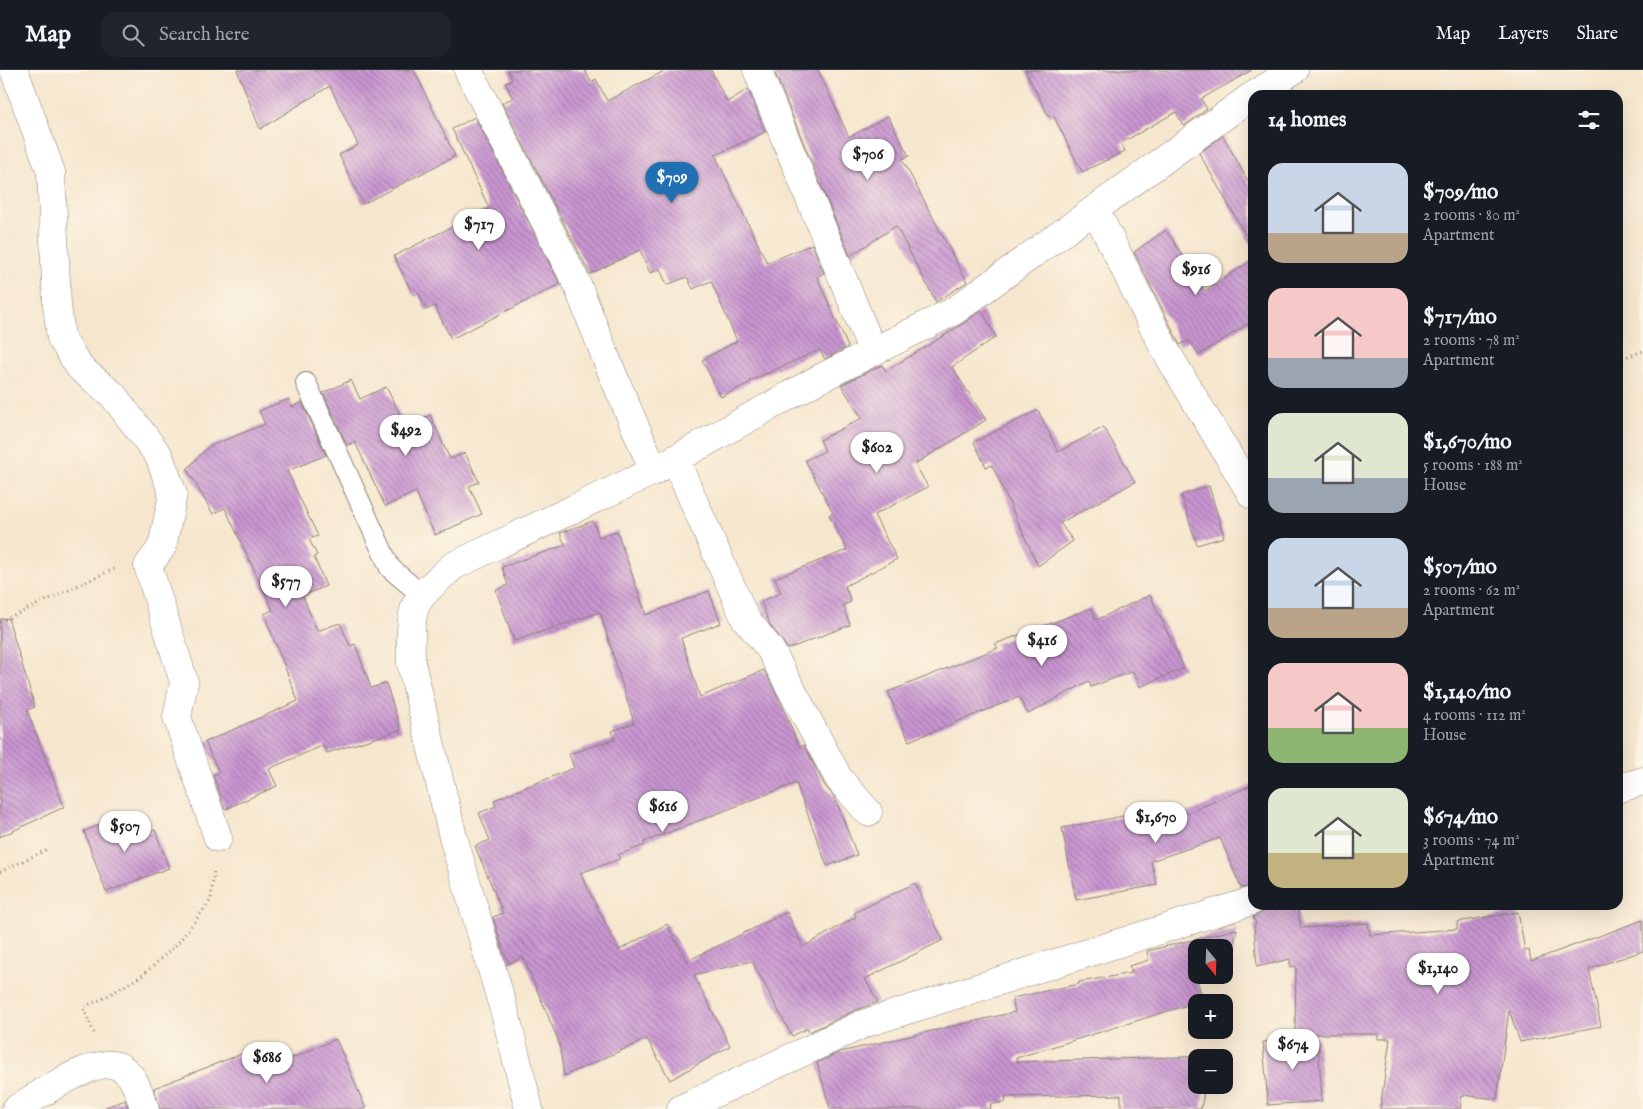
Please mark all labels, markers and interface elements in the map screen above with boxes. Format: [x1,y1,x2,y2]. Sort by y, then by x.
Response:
search box [101,12,451,57]
text: Map [25,19,71,50]
icon: search [119,21,147,49]
text: Search here [159,23,250,47]
text: Map [1436,23,1470,46]
text: Layers [1498,23,1549,46]
text: Share [1577,23,1618,46]
icon: filters [1575,106,1603,134]
text: 14 homes [1268,107,1346,134]
pin: $706 [838,138,898,181]
text: $706 [853,145,883,165]
pin: $709 [642,162,702,204]
text: $709 [656,168,688,188]
text: $709/mo [1423,179,1498,206]
icon: home [1308,183,1368,243]
text: 2 rooms · 80 m² [1423,206,1520,226]
pin: $717 [449,208,509,251]
text: $717 [464,215,494,235]
text: Apartment [1423,226,1494,246]
pin: $916 [1166,254,1226,296]
text: $916 [1182,260,1210,280]
text: $717/mo [1423,304,1497,331]
icon: home [1308,308,1368,368]
text: 2 rooms · 78 m² [1423,331,1520,351]
text: Apartment [1423,351,1494,371]
pin: $492 [376,414,436,457]
text: $492 [390,421,422,441]
text: $1,670/mo [1423,429,1512,456]
pin: $602 [847,432,907,474]
icon: home [1308,433,1368,493]
text: $602 [862,438,892,458]
text: 5 rooms · 188 m² [1423,456,1523,476]
text: House [1423,476,1466,496]
text: $507/mo [1423,554,1497,581]
icon: home [1308,558,1368,618]
pin: $577 [256,566,316,608]
text: $577 [271,572,301,592]
text: 2 rooms · 62 m² [1423,581,1520,601]
text: Apartment [1423,601,1494,621]
pin: $416 [1012,624,1072,667]
text: $416 [1027,631,1057,651]
text: $1,140/mo [1423,679,1511,706]
icon: home [1308,683,1368,743]
text: 4 rooms · 112 m² [1423,706,1526,726]
text: House [1423,726,1466,746]
pin: $616 [633,790,693,833]
text: $616 [649,797,677,817]
pin: $1,670 [1115,802,1197,844]
text: $674/mo [1423,804,1498,831]
text: $1,670 [1135,808,1177,828]
icon: home [1308,808,1368,868]
pin: $507 [95,810,155,853]
text: $507 [110,817,140,837]
text: 3 rooms · 74 m² [1423,831,1520,851]
text: Apartment [1423,851,1494,871]
north arrow [1188,939,1232,984]
map controls [1188,939,1233,1094]
pin: $1,140 [1397,952,1479,995]
text: $1,140 [1418,959,1458,979]
button: + [1188,994,1233,1039]
pin: $674 [1263,1028,1323,1071]
text: $674 [1278,1035,1308,1055]
pin: $686 [237,1042,297,1084]
text: $686 [253,1048,281,1068]
button: − [1188,1049,1233,1094]

